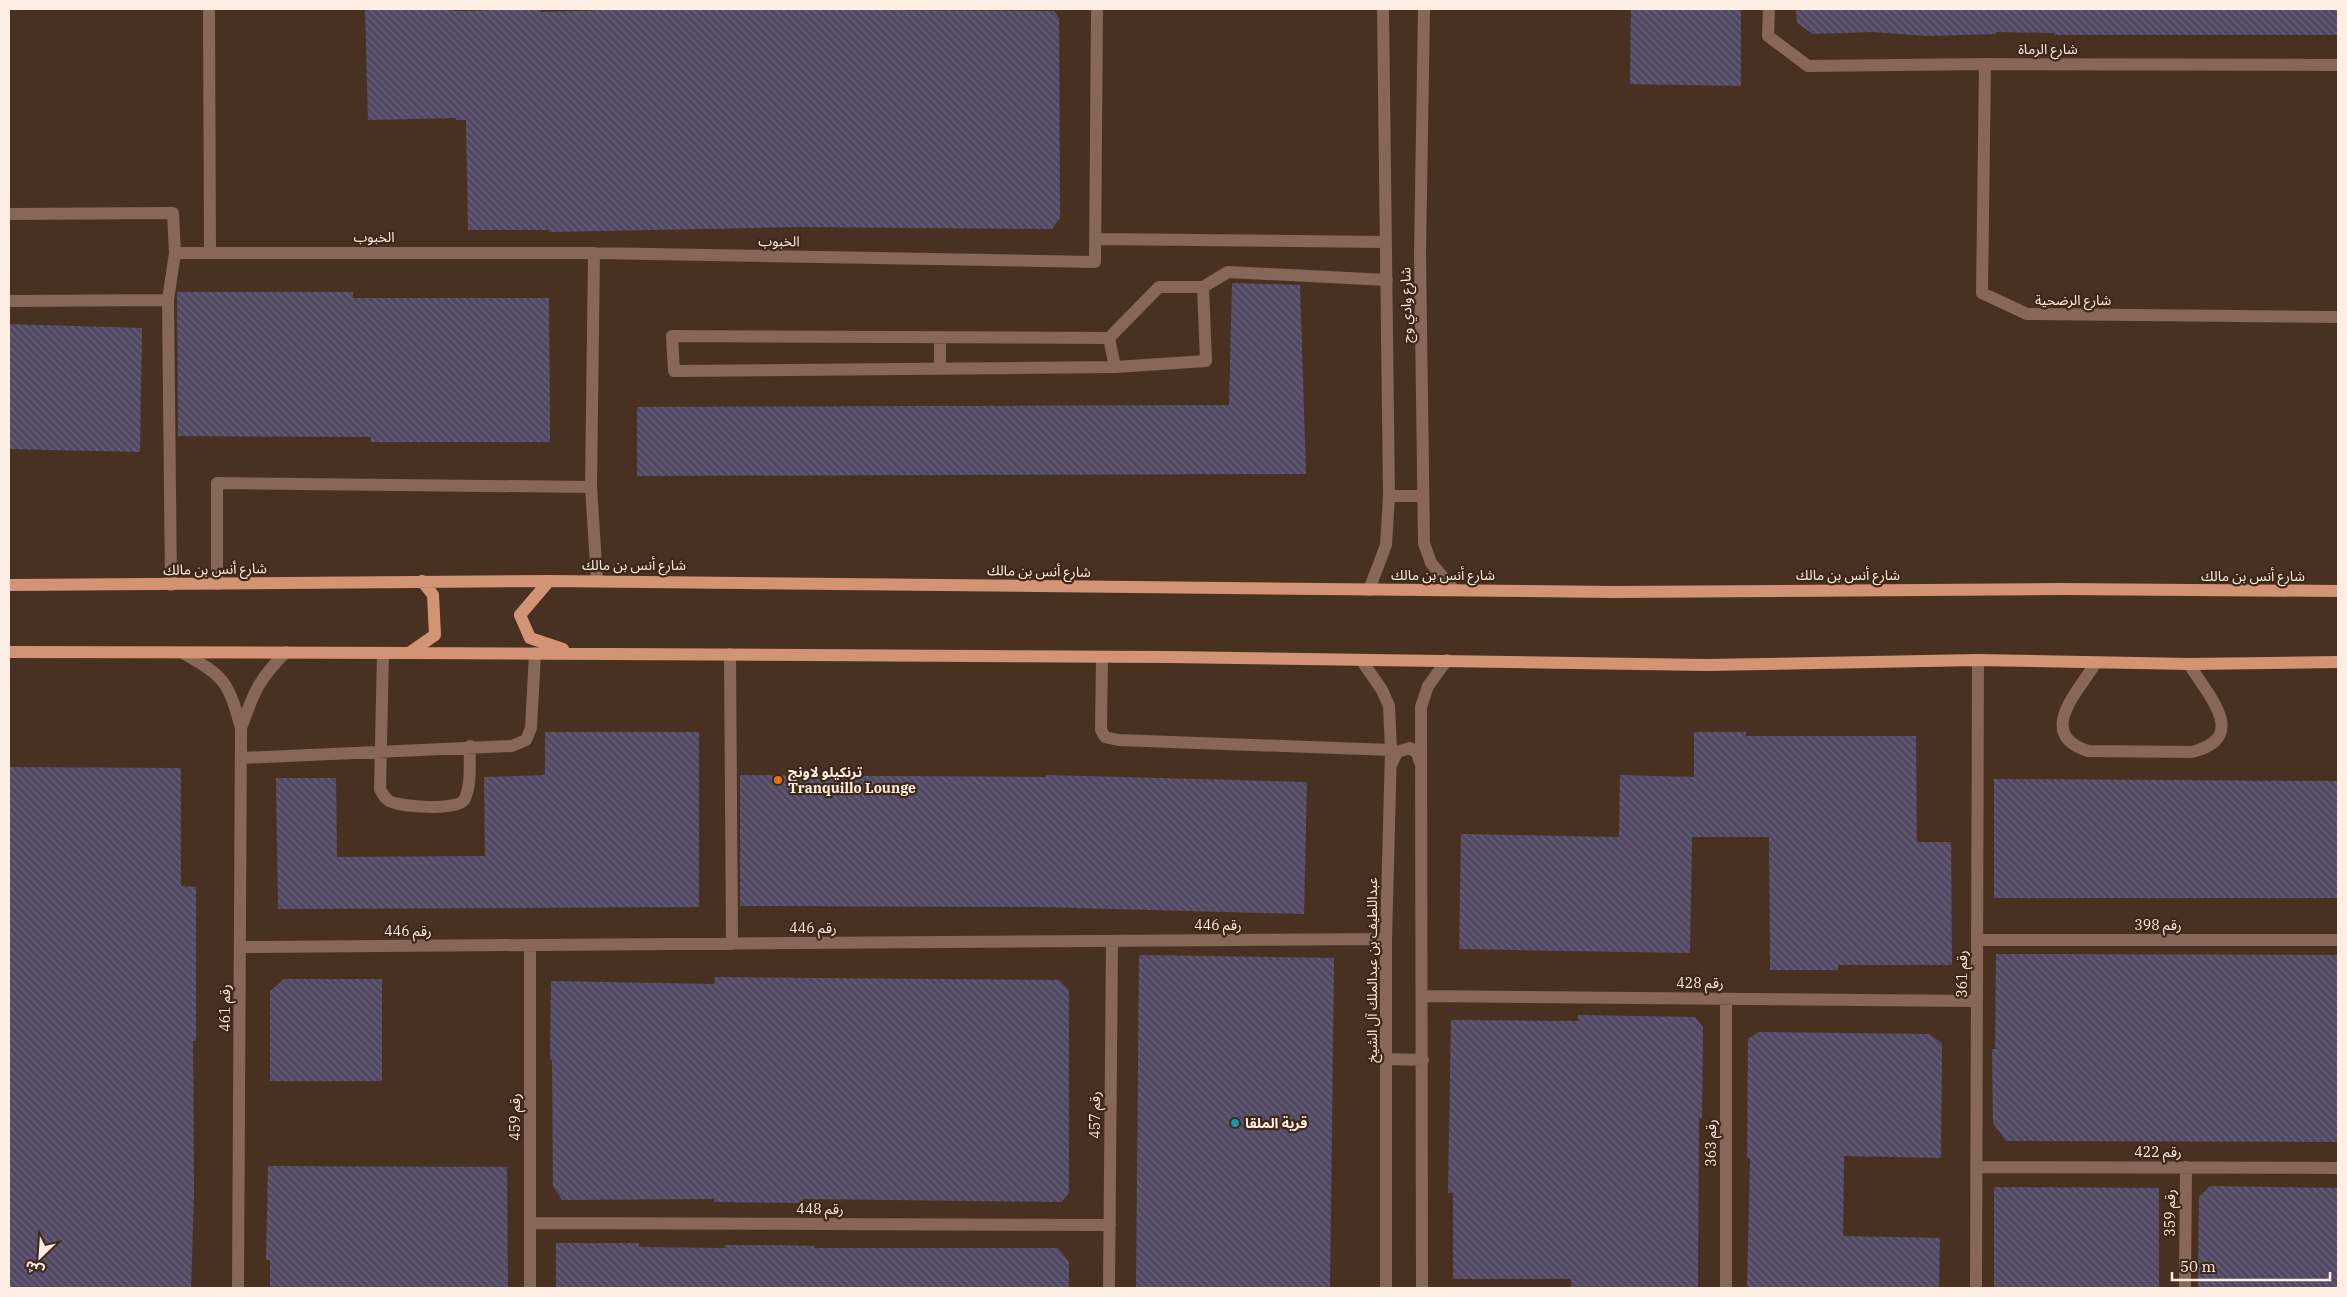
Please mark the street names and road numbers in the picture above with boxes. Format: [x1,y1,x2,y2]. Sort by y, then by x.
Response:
street label: شارع الرماة [2018,40,2078,60]
street label: الخبوب [353,228,395,246]
street label: الخبوب [758,232,800,250]
street label: شارع وادي وج [1396,267,1418,343]
street label: شارع الرضحية [2035,291,2111,311]
street label: شارع أنس بن مالك [582,556,686,576]
street label: شارع أنس بن مالك [163,559,267,581]
street label: شارع أنس بن مالك [987,561,1091,583]
street label: شارع أنس بن مالك [1391,566,1495,586]
street label: شارع أنس بن مالك [1796,566,1900,586]
street label: شارع أنس بن مالك [2201,567,2305,587]
street label: عبداللطيف بن عبدالملك آل الشيخ [1363,877,1383,1063]
street label: رقم 446 [1194,916,1242,936]
street label: رقم 398 [2134,916,2182,936]
street label: رقم 446 [789,919,837,939]
street label: رقم 446 [384,922,432,942]
street label: رقم 361 [1953,950,1973,998]
street label: رقم 428 [1676,974,1724,994]
street label: رقم 461 [216,984,236,1032]
street label: رقم 457 [1086,1091,1106,1139]
street label: رقم 459 [506,1093,526,1141]
street label: رقم 363 [1702,1119,1722,1167]
street label: رقم 422 [2134,1143,2182,1163]
street label: رقم 359 [2161,1189,2181,1237]
street label: رقم 448 [796,1200,844,1220]

